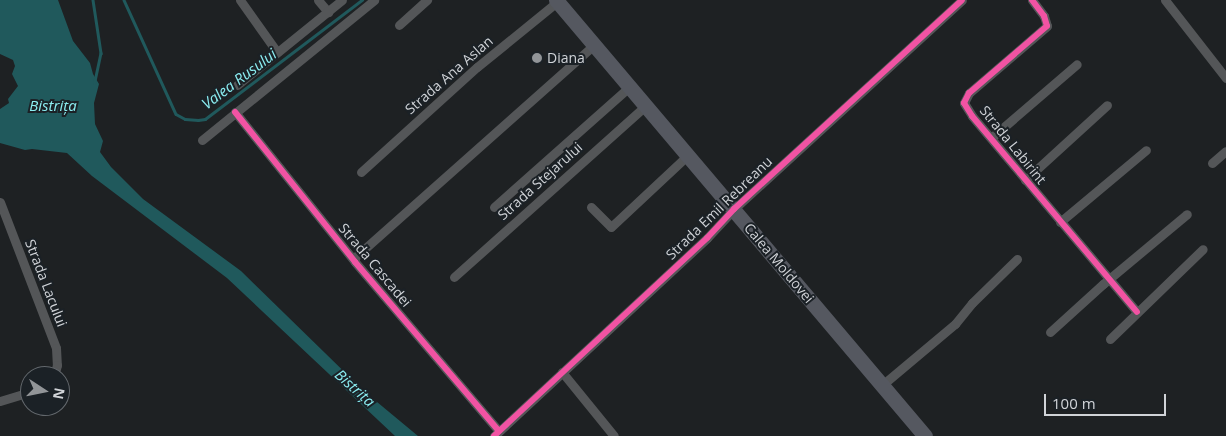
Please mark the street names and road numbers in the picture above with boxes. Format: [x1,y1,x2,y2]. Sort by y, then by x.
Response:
street label: Strada Ana Aslan [402,32,496,118]
street label: Strada Labirint [976,102,1050,188]
street label: Strada Stejarului [494,139,586,223]
street label: Strada Emil Rebreanu [662,153,776,263]
street label: Strada Cascadei [335,220,415,310]
street label: Calea Moldovei [741,220,817,306]
street label: Strada Lacului [22,237,70,329]

